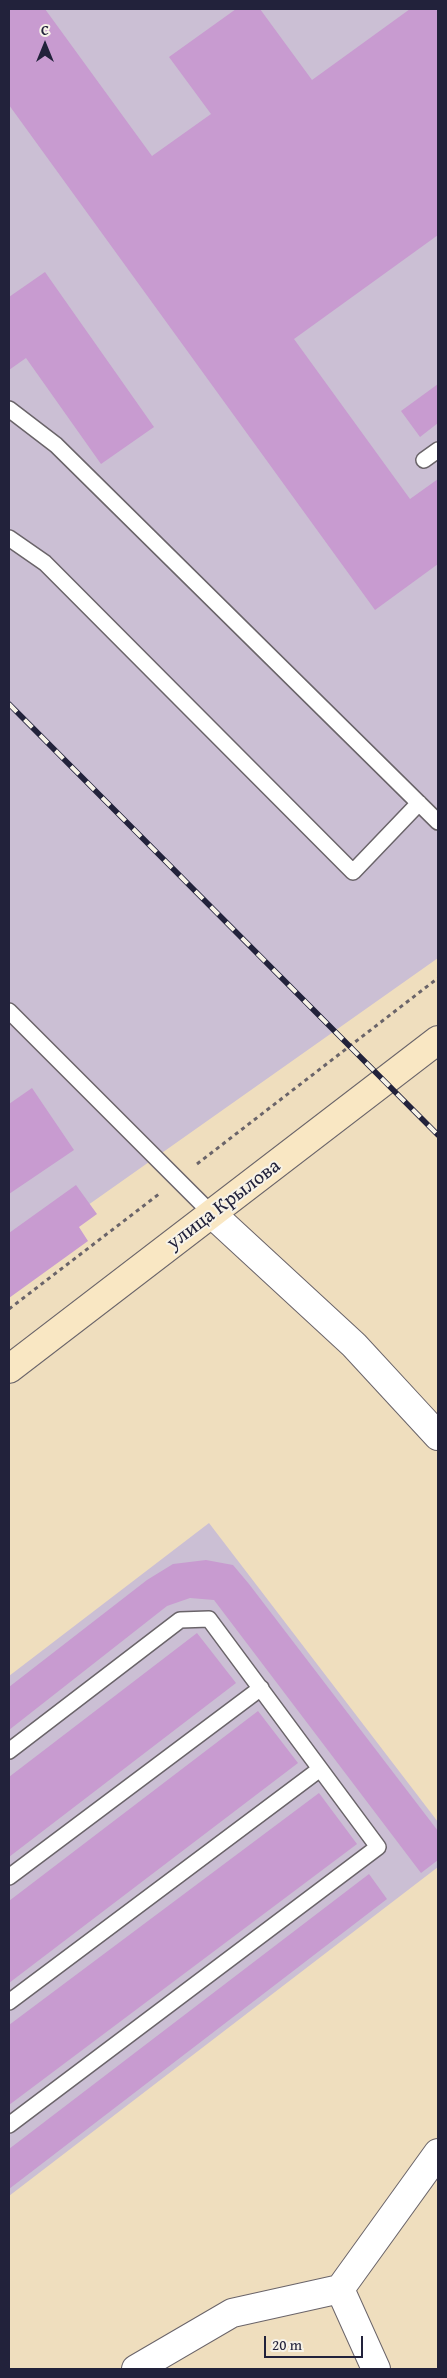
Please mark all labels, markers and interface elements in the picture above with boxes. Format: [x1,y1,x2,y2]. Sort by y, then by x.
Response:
north arrow [20,20,70,70]
text: С [41,20,49,40]
street label: улица Крылова [162,1155,286,1255]
scale bar [267,2326,366,2358]
text: 20 m [272,2334,302,2355]

